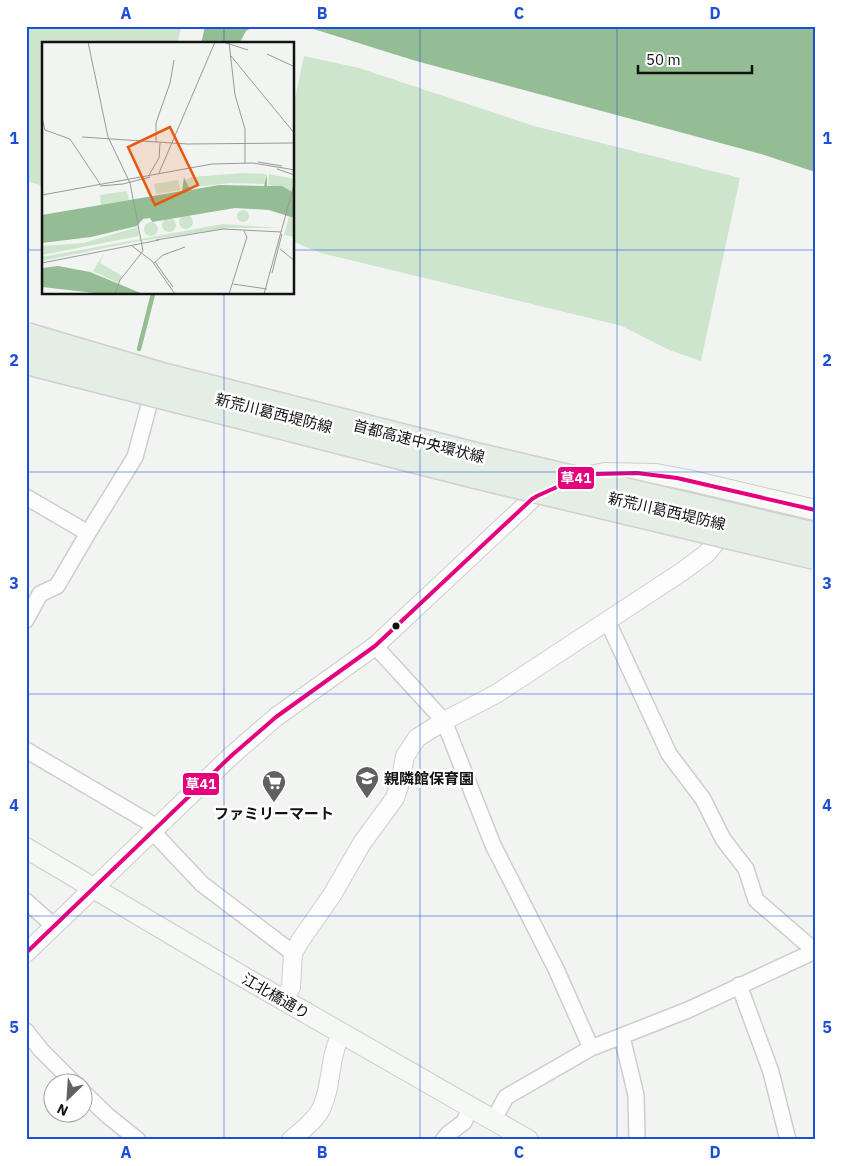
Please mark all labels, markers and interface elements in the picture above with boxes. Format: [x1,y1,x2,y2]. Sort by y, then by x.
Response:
text: A [121,3,132,23]
text: B [317,3,328,23]
text: C [514,3,524,23]
text: D [709,3,721,23]
inset map [42,42,295,295]
scale bar [638,42,752,74]
text: 50 m [646,50,681,69]
text: 1 [9,128,19,148]
text: 1 [822,128,832,148]
text: 2 [9,350,19,370]
text: 2 [822,350,832,370]
street label: 新荒川葛西堤防線 [213,389,335,437]
street label: 首都高速中央環状線 [351,415,487,467]
line badge: 草41 [557,466,595,490]
text: 草41 [561,469,592,487]
street label: 新荒川葛西堤防線 [606,488,728,534]
text: 3 [9,573,19,593]
text: 3 [822,573,832,593]
unlabelled marker [391,621,401,631]
school or university icon: 親隣館保育園 [354,765,380,799]
supermarket icon: ファミリーマート [261,769,287,803]
place label: 親隣館保育園 [384,769,474,788]
line badge: 草41 [182,772,220,796]
text: 草41 [186,775,217,793]
text: 4 [9,795,19,815]
text: 4 [822,795,832,815]
place label: ファミリーマート [214,804,334,823]
street label: 江北橋通り [239,969,313,1023]
text: 5 [9,1017,19,1037]
text: 5 [822,1017,832,1037]
north arrow [42,1074,92,1124]
text: N [54,1099,71,1120]
text: A [121,1142,132,1162]
text: B [317,1142,328,1162]
text: C [514,1142,524,1162]
text: D [709,1142,721,1162]

